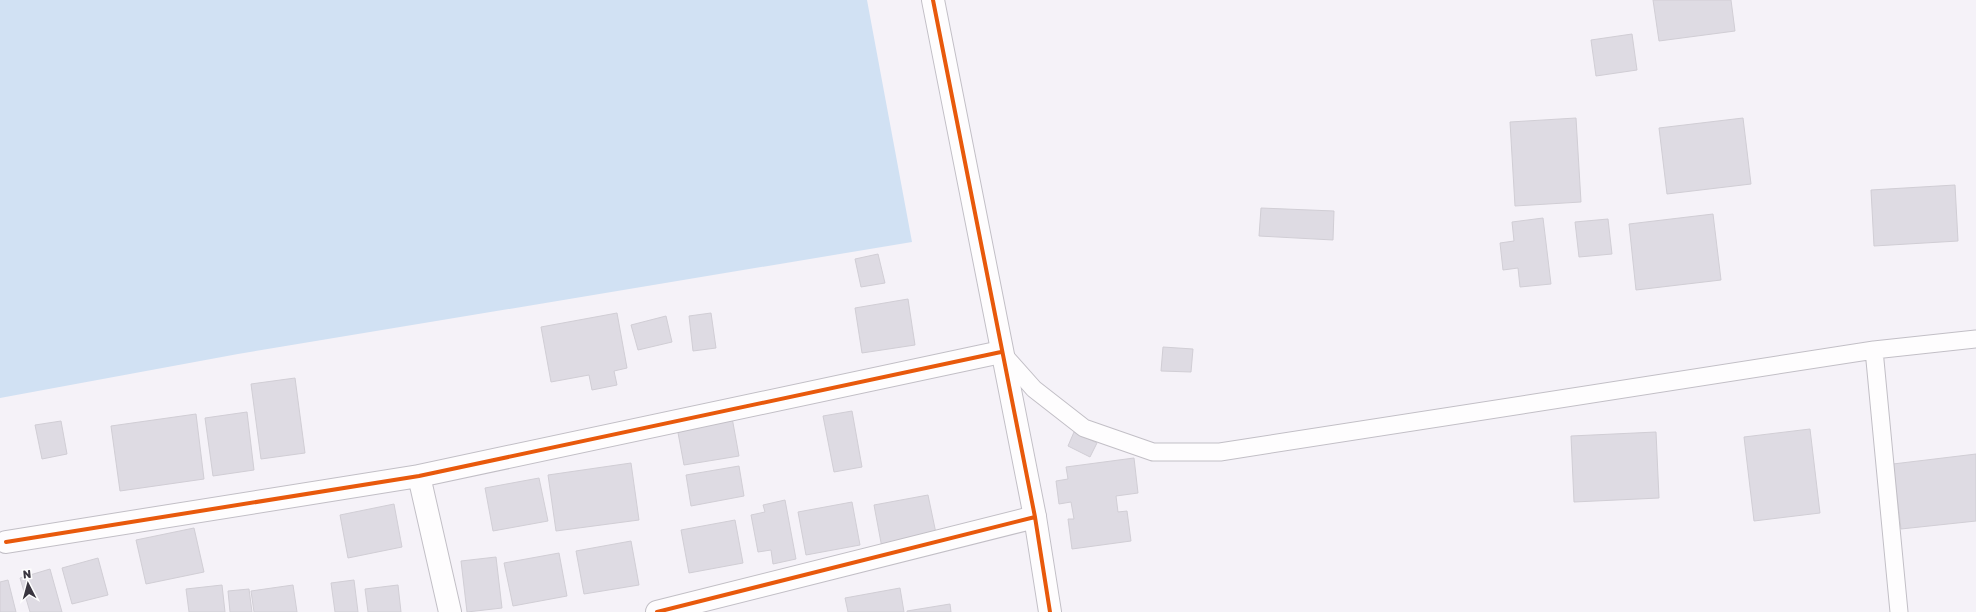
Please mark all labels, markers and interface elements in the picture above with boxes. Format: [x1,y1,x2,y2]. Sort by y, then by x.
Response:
north arrow [8,564,48,604]
text: N [22,567,32,580]

